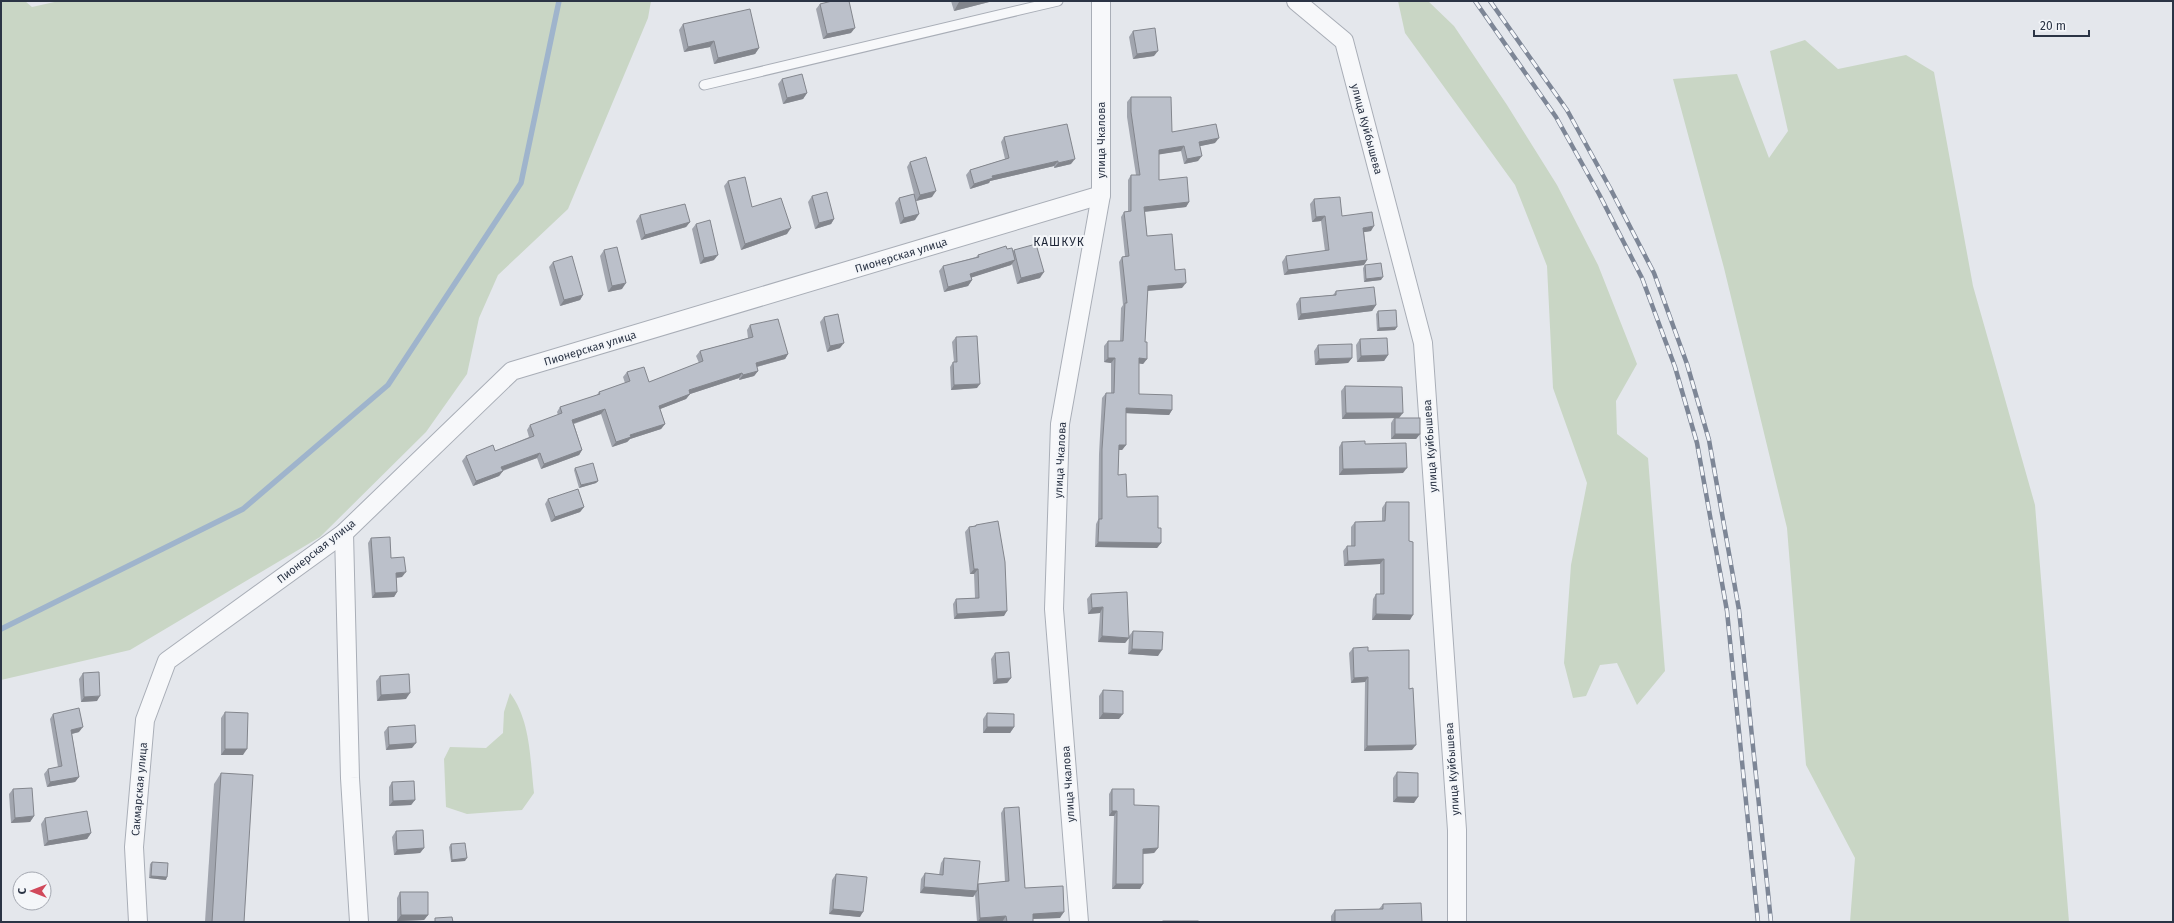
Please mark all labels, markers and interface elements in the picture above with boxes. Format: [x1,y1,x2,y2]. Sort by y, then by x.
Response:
scale bar [2034,12,2089,38]
text: 20 m [2040,19,2066,33]
street label: улица Куйбышева [1348,82,1385,176]
street label: улица Чкалова [1095,102,1108,178]
street label: Пионерская улица [853,235,949,276]
district label: КАШКУК [1033,235,1085,249]
street label: Пионерская улица [542,328,638,369]
street label: улица Куйбышева [1421,399,1440,493]
street label: улица Чкалова [1052,421,1069,499]
street label: Пионерская улица [275,517,358,586]
street label: улица Куйбышева [1443,722,1462,816]
street label: Сакмарская улица [129,742,150,836]
street label: улица Чкалова [1059,745,1078,823]
north arrow [12,871,52,911]
text: С [16,887,29,894]

